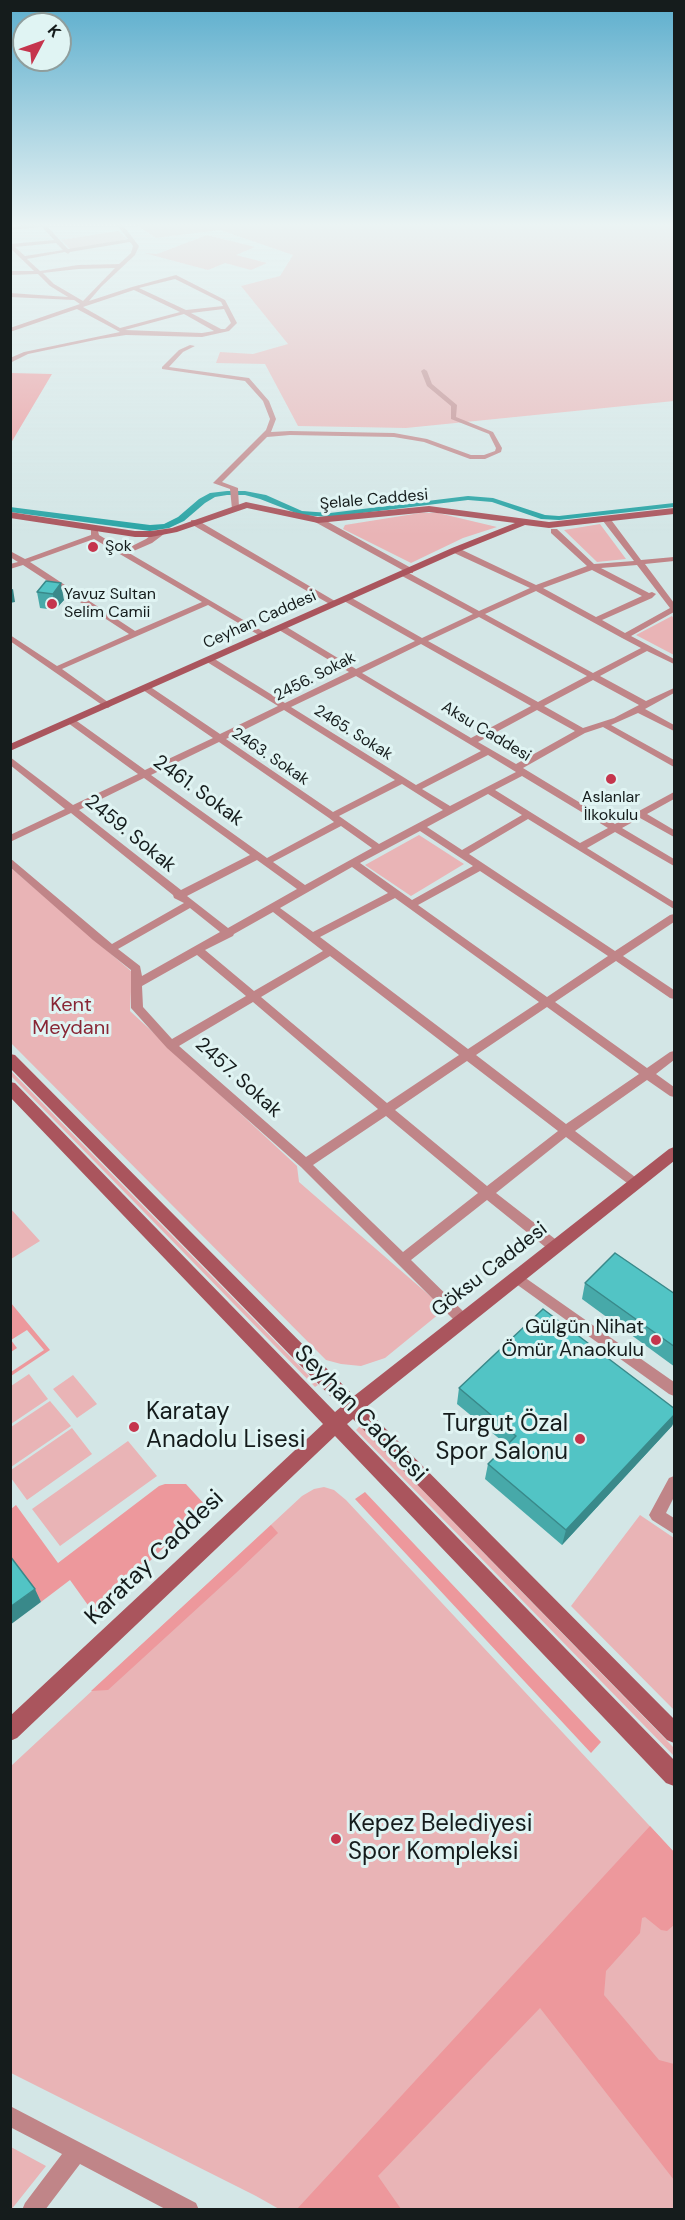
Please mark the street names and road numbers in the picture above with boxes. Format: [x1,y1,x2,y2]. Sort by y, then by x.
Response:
street label: Şelale Caddesi [319,486,429,514]
street label: Ceyhan Caddesi [201,586,319,654]
street label: 2456. Sokak [271,648,359,706]
street label: Aksu Caddesi [438,698,534,766]
street label: 2465. Sokak [310,701,396,765]
street label: 2463. Sokak [228,724,312,790]
street label: 2461. Sokak [148,750,248,832]
street label: 2459. Sokak [79,790,181,878]
street label: 2457. Sokak [190,1033,286,1123]
street label: Göksu Caddesi [428,1217,552,1323]
street label: Seyhan Caddesi [287,1340,433,1488]
street label: Karatay Caddesi [80,1485,230,1631]

